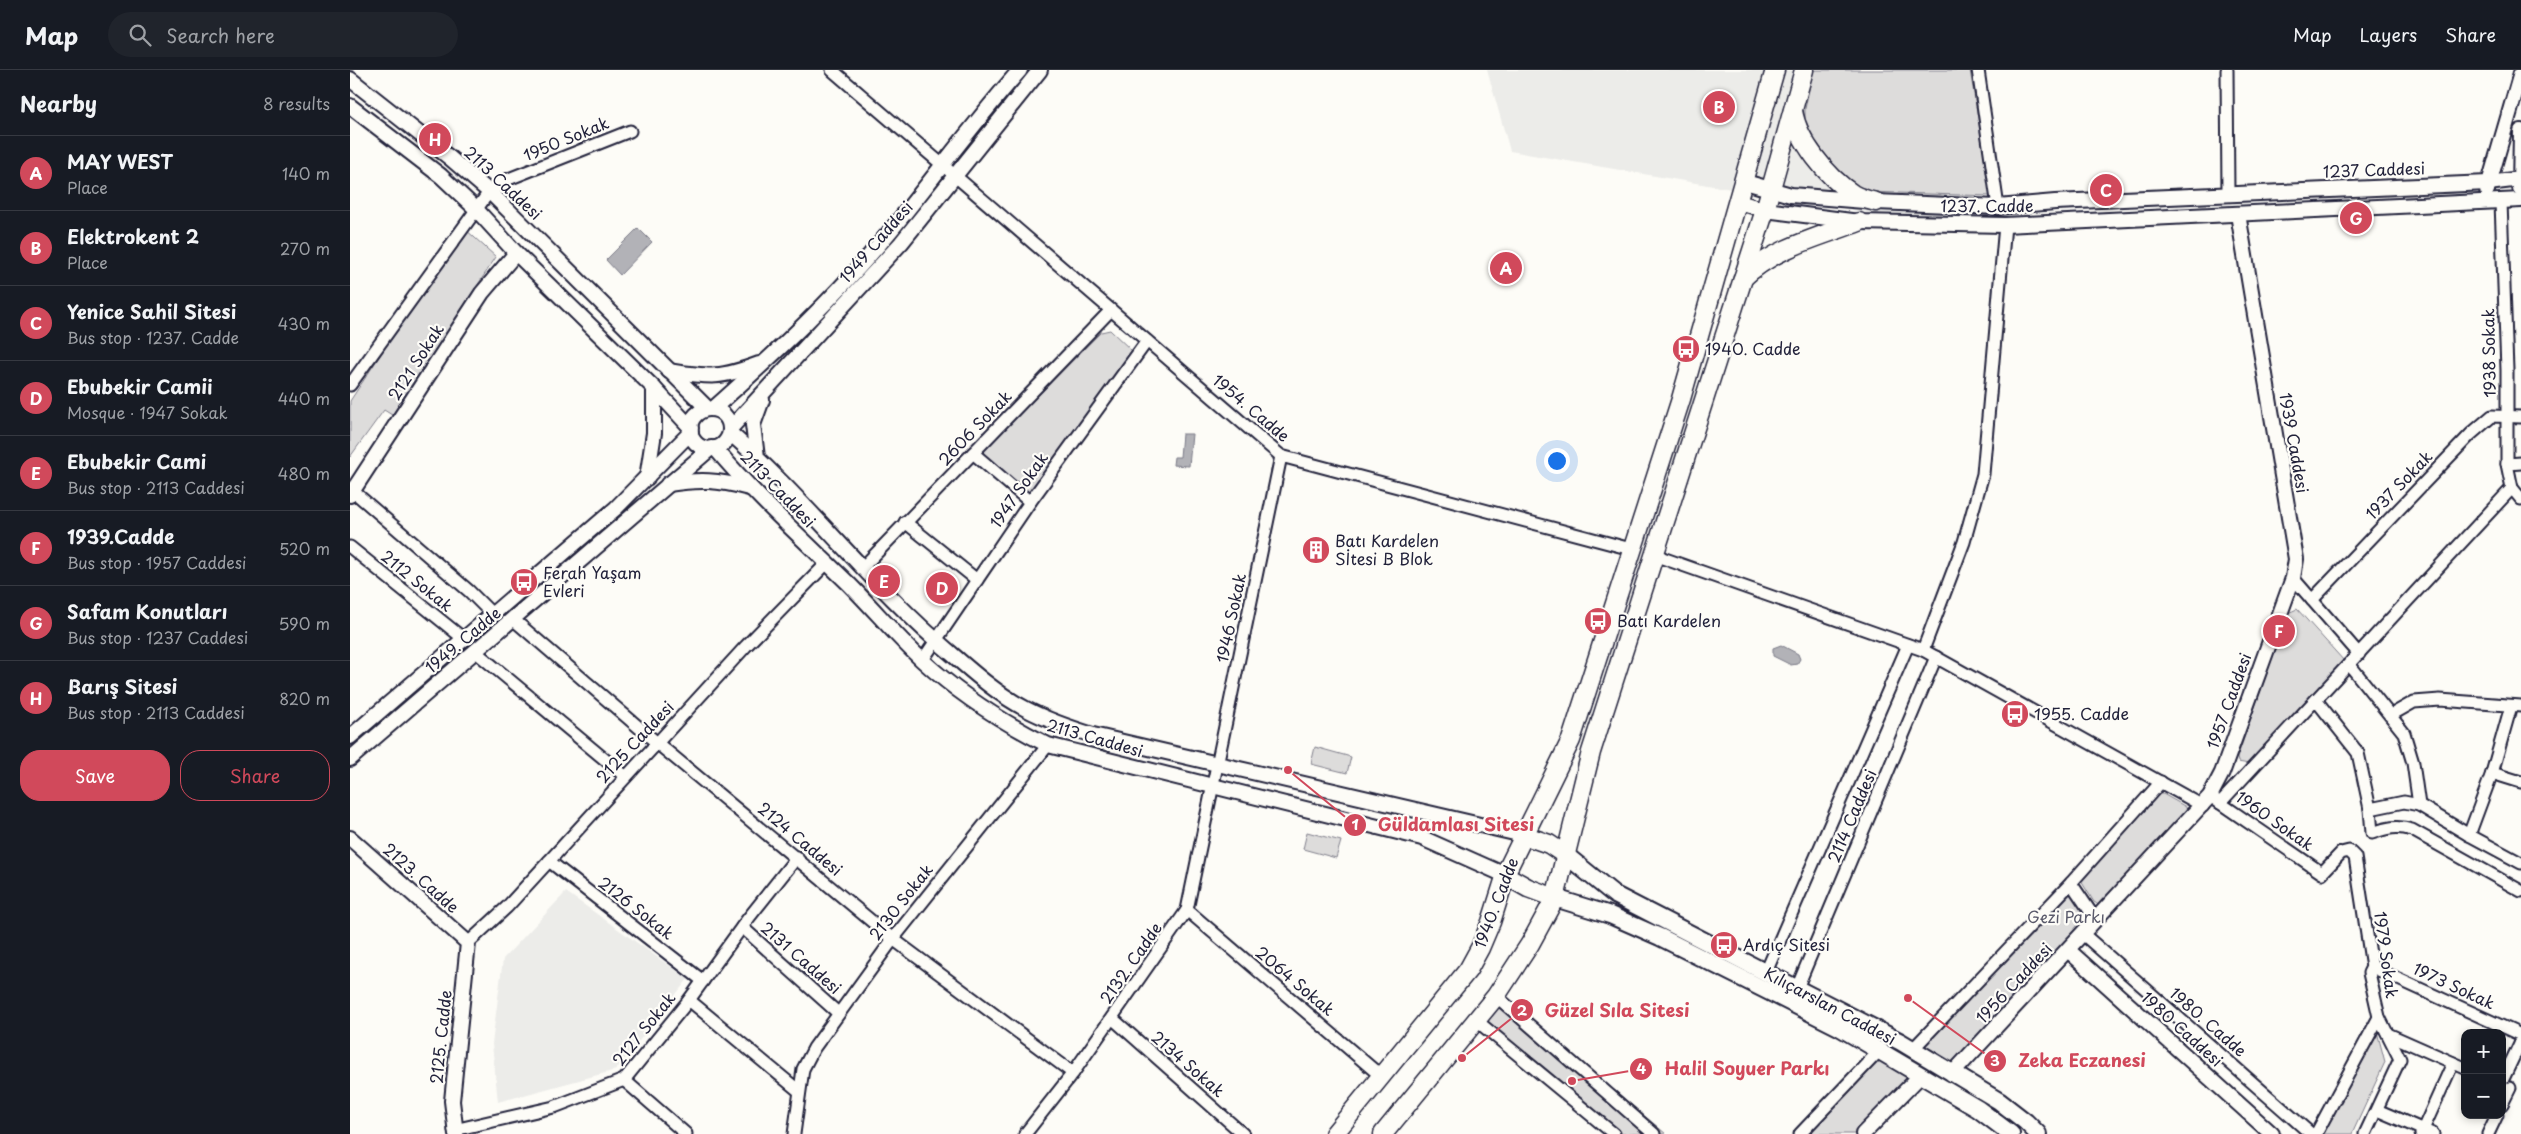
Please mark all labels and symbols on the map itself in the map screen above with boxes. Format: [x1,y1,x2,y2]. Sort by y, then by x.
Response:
pin: B [1703,88,1735,126]
street label: 1950 Sokak [519,110,612,166]
pin: H [419,120,451,158]
street label: 2113 Caddesi [459,140,548,225]
street label: 1237 Caddesi [2323,155,2425,183]
pin: C [2090,171,2122,209]
street label: 1237. Cadde [1941,193,2033,217]
street label: 1949 Caddesi [833,195,918,288]
pin: G [2340,199,2372,237]
pin: A [1490,249,1522,287]
street label: 1938 Sokak [2475,308,2501,398]
street label: 2121 Sokak [381,318,449,405]
bus stop icon: 1940. Cadde [1671,334,1701,364]
place label: 1940. Cadde [1705,336,1801,360]
street label: 1954. Cadde [1208,368,1296,447]
street label: 2606 Sokak [932,384,1017,470]
street label: 1939 Caddesi [2274,391,2316,495]
street label: 2113 Caddesi [736,444,822,532]
street label: 1937 Sokak [2359,445,2437,524]
street label: 1947 Sokak [983,447,1053,532]
your location [1544,448,1570,474]
place label: Batı Kardelen Sİtesi B Blok [1335,528,1439,570]
building icon: Batı Kardelen Sİtesi B Blok [1301,535,1331,565]
street label: 2112 Sokak [377,544,459,617]
place label: Ferah Yaşam Evleri [543,560,642,602]
pin: E [868,562,900,600]
bus stop icon: Ferah Yaşam Evleri [509,567,539,597]
pin: D [926,569,958,607]
street label: 1946 Sokak [1209,571,1251,665]
street label: 1949. Cadde [419,600,505,678]
bus stop icon: Batı Kardelen [1583,606,1613,636]
place label: Batı Kardelen [1617,608,1721,632]
pin: F [2263,612,2295,650]
street label: 1957 Caddesi [2200,649,2257,752]
street label: 2125 Caddesi [590,695,679,788]
bus stop icon: 1955. Cadde [2000,699,2030,729]
place label: 1955. Cadde [2034,701,2129,725]
street label: 2113 Caddesi [1044,712,1146,762]
street label: 2114 Caddesi [1821,765,1881,866]
street label: 1960 Sokak [2232,784,2320,856]
street label: 2124 Caddesi [753,796,848,881]
callout: Güldamlası Sitesi [1343,808,1545,841]
text: Güldamlası Sitesi [1378,810,1534,837]
text: 1 [1351,812,1359,835]
street label: 2123. Cadde [378,837,465,918]
street label: 1940. Cadde [1467,854,1523,952]
street label: 2130 Sokak [863,858,938,945]
street label: 2126 Sokak [594,870,680,945]
park label: Gezi Parkı [2027,904,2105,928]
street label: 1979 Sokak [2369,910,2405,1000]
street label: 2131 Caddesi [756,916,847,999]
street label: 2132. Cadde [1093,917,1167,1008]
bus stop icon: Ardıç Sitesi [1709,930,1739,960]
place label: Ardıç Sitesi [1743,932,1830,956]
street label: 1956 Caddesi [1970,937,2057,1028]
street label: 2064 Sokak [1251,940,1341,1021]
street label: 1973 Sokak [2410,956,2499,1015]
street label: Kılıçarslan Caddesi [1760,960,1901,1050]
street label: 1980. Cadde [2165,981,2252,1062]
street label: 1980 Caddesi [2137,985,2229,1071]
street label: 2127 Sokak [606,986,681,1070]
street label: 2125. Cadde [423,989,457,1085]
callout: Güzel Sıla Sitesi [1509,994,1700,1027]
text: Güzel Sıla Sitesi [1545,996,1689,1023]
text: 2 [1517,998,1528,1021]
street label: 2134 Sokak [1147,1025,1231,1102]
callout: Zeka Eczanesi [1983,1044,2156,1077]
text: Zeka Eczanesi [2018,1046,2146,1073]
text: 3 [1990,1048,2000,1071]
callout: Halil Soyuer Parkı [1629,1052,1841,1085]
text: Halil Soyuer Parkı [1664,1054,1830,1081]
text: 4 [1636,1056,1646,1079]

